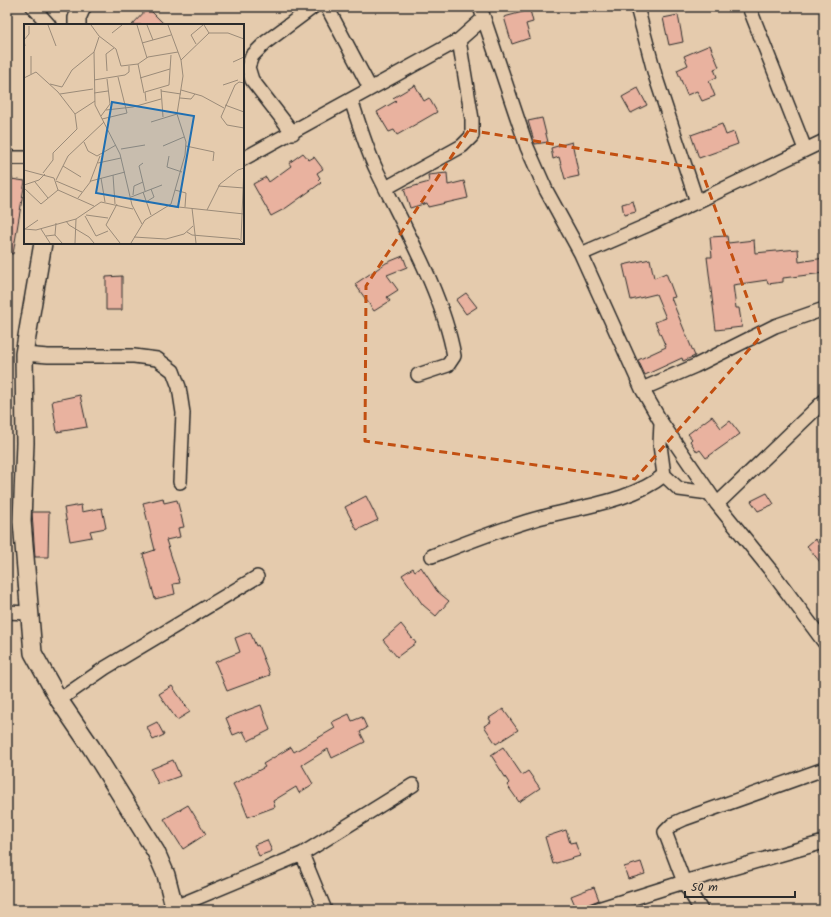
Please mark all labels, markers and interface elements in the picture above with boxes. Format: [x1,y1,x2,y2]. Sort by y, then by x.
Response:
inset map [24,24,244,244]
scale bar [685,873,795,899]
text: 50 m [691,878,718,897]

